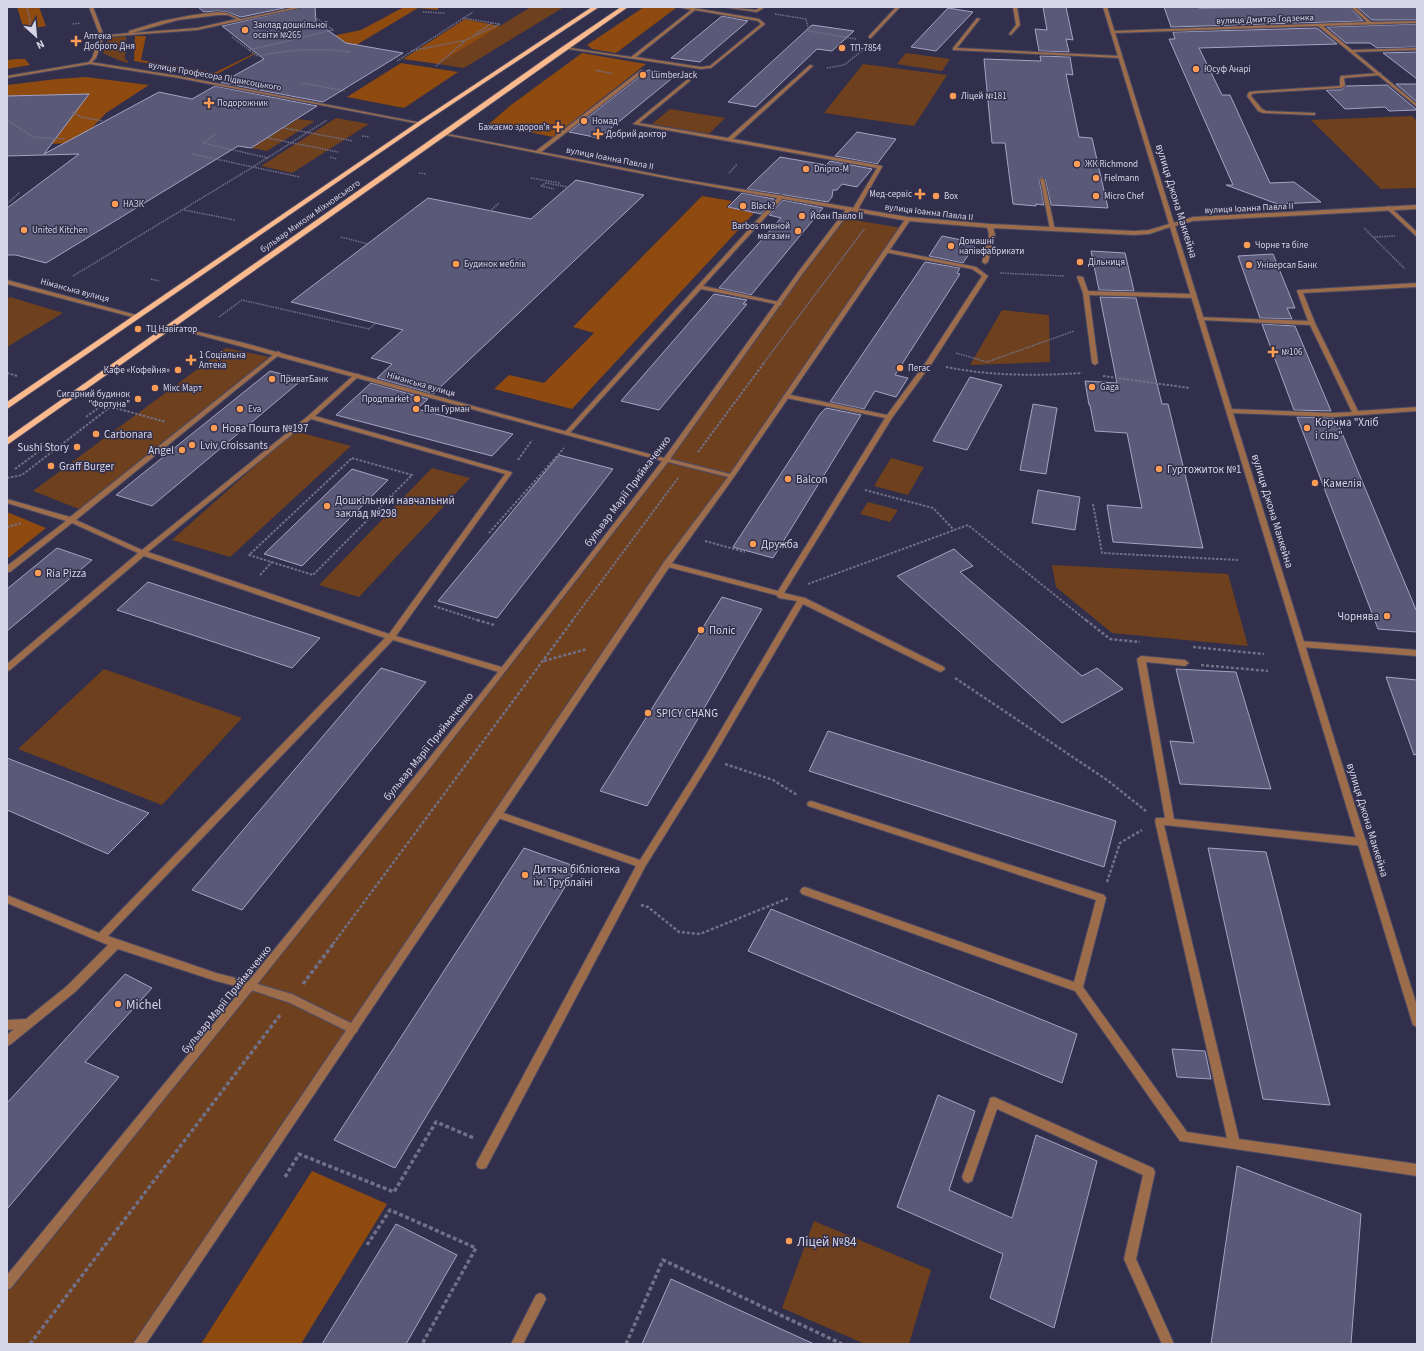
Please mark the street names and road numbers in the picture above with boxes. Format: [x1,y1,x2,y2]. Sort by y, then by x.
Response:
street label: вулиця Дмитра Годзенка [1216,11,1314,28]
street label: вулиця Професора Підвисоцького [147,58,283,95]
street label: вулиця Джона Маккейна [1152,142,1201,260]
street label: вулиця Іоанна Павла II [565,144,655,173]
street label: бульвар Миколи Міхновського [258,177,363,256]
street label: вулиця Іоанна Павла II [1204,200,1294,217]
street label: вулиця Іоанна Павла II [884,201,974,224]
street label: Німанська вулиця [39,275,111,306]
street label: Німанська вулиця [385,368,457,400]
street label: бульвар Марії Приймаченко [581,433,674,550]
street label: вулиця Джона Маккейна [1248,452,1297,570]
street label: бульвар Марії Приймаченко [380,689,477,804]
street label: вулиця Джона Маккейна [1343,761,1392,879]
street label: бульвар Марії Приймаченко [178,942,275,1057]

